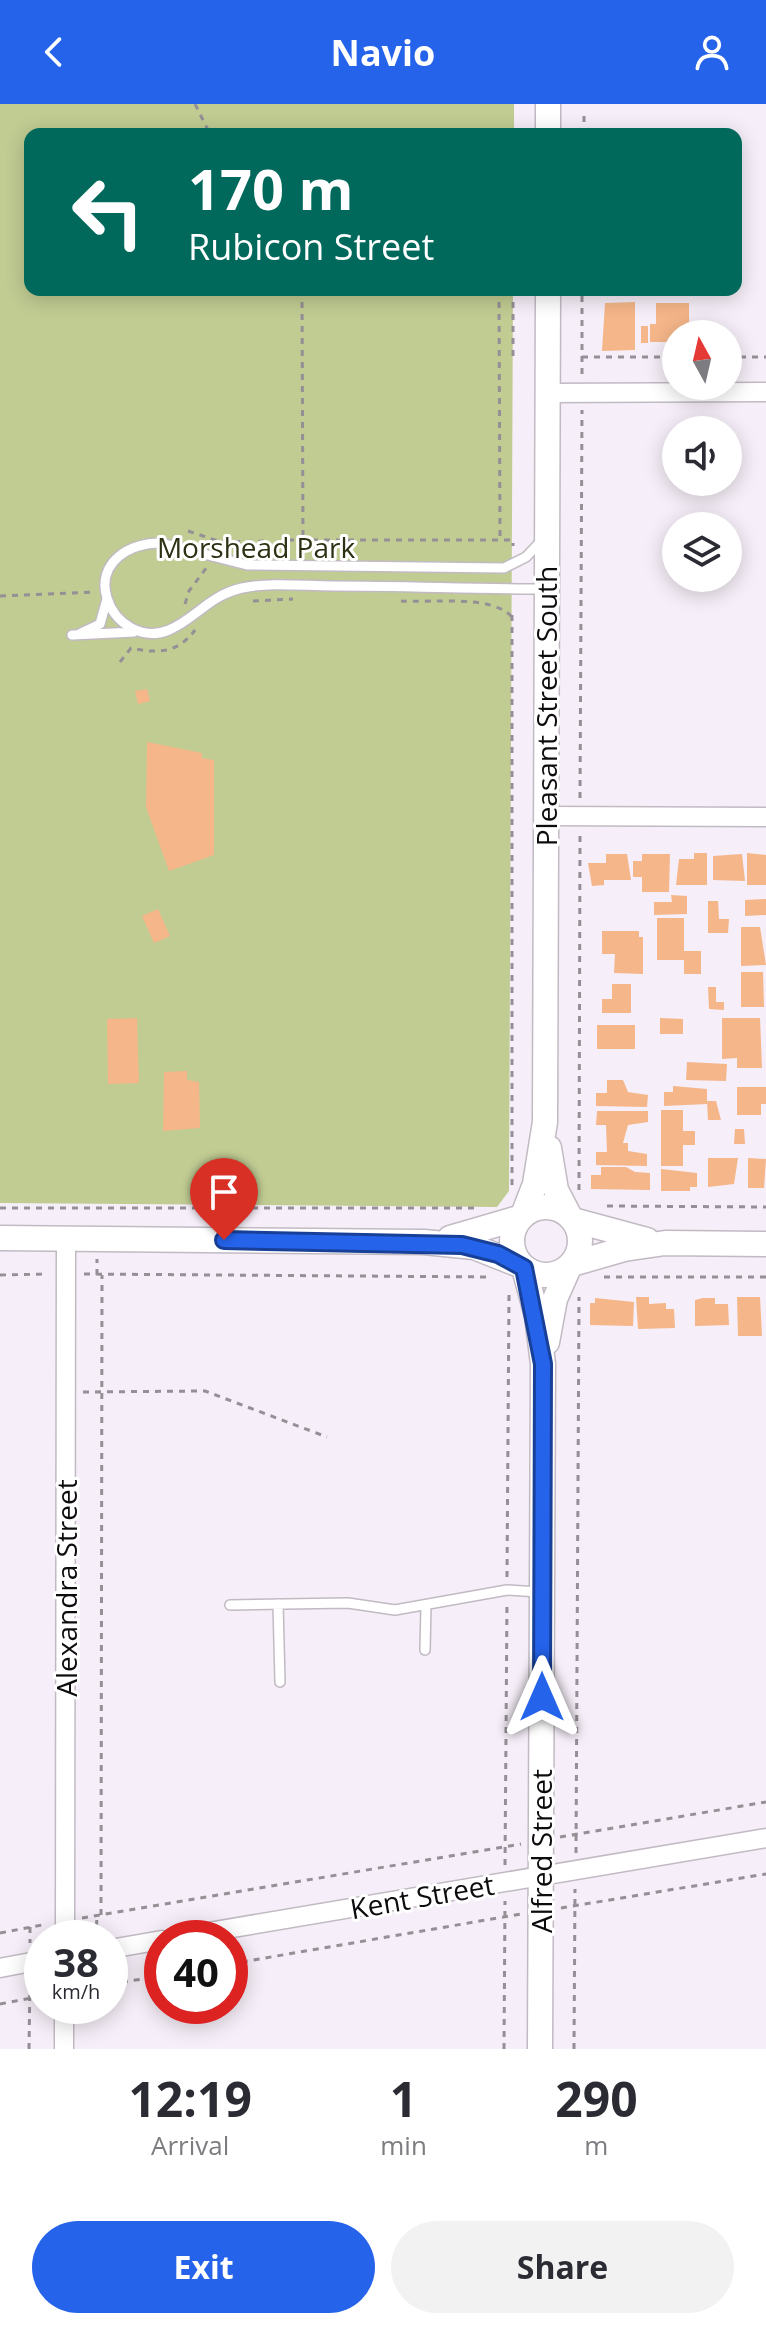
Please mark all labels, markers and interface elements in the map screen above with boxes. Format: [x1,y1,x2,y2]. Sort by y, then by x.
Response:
text: Navio [331,28,435,77]
icon: back [32,30,76,74]
icon: person [690,30,734,74]
text: 170 m [188,150,354,226]
icon: left [56,160,160,264]
text: Rubicon Street [188,222,434,271]
north arrow [662,320,742,400]
map controls [662,320,742,592]
button: sound [662,416,742,496]
button: layers [662,512,742,592]
park label: Morshead Park [157,528,355,566]
street label: Pleasant Street South [527,566,565,846]
pin [190,1158,258,1240]
icon: arrive [202,1170,246,1214]
street label: Alexandra Street [47,1479,85,1697]
position arrow [500,1655,584,1739]
street label: Alfred Street [522,1769,560,1933]
street label: Kent Street [347,1865,497,1927]
speed limit sign: 40 [144,1920,248,2024]
text: 38 [53,1934,99,1989]
text: km/h [52,1978,100,2005]
text: 12:19 [128,2066,252,2131]
text: 1 [390,2066,417,2131]
text: 290 [555,2066,638,2131]
text: Arrival [151,2127,229,2163]
text: min [380,2127,427,2163]
text: m [584,2127,608,2163]
button: Exit [32,2221,375,2313]
button: Share [391,2221,734,2313]

